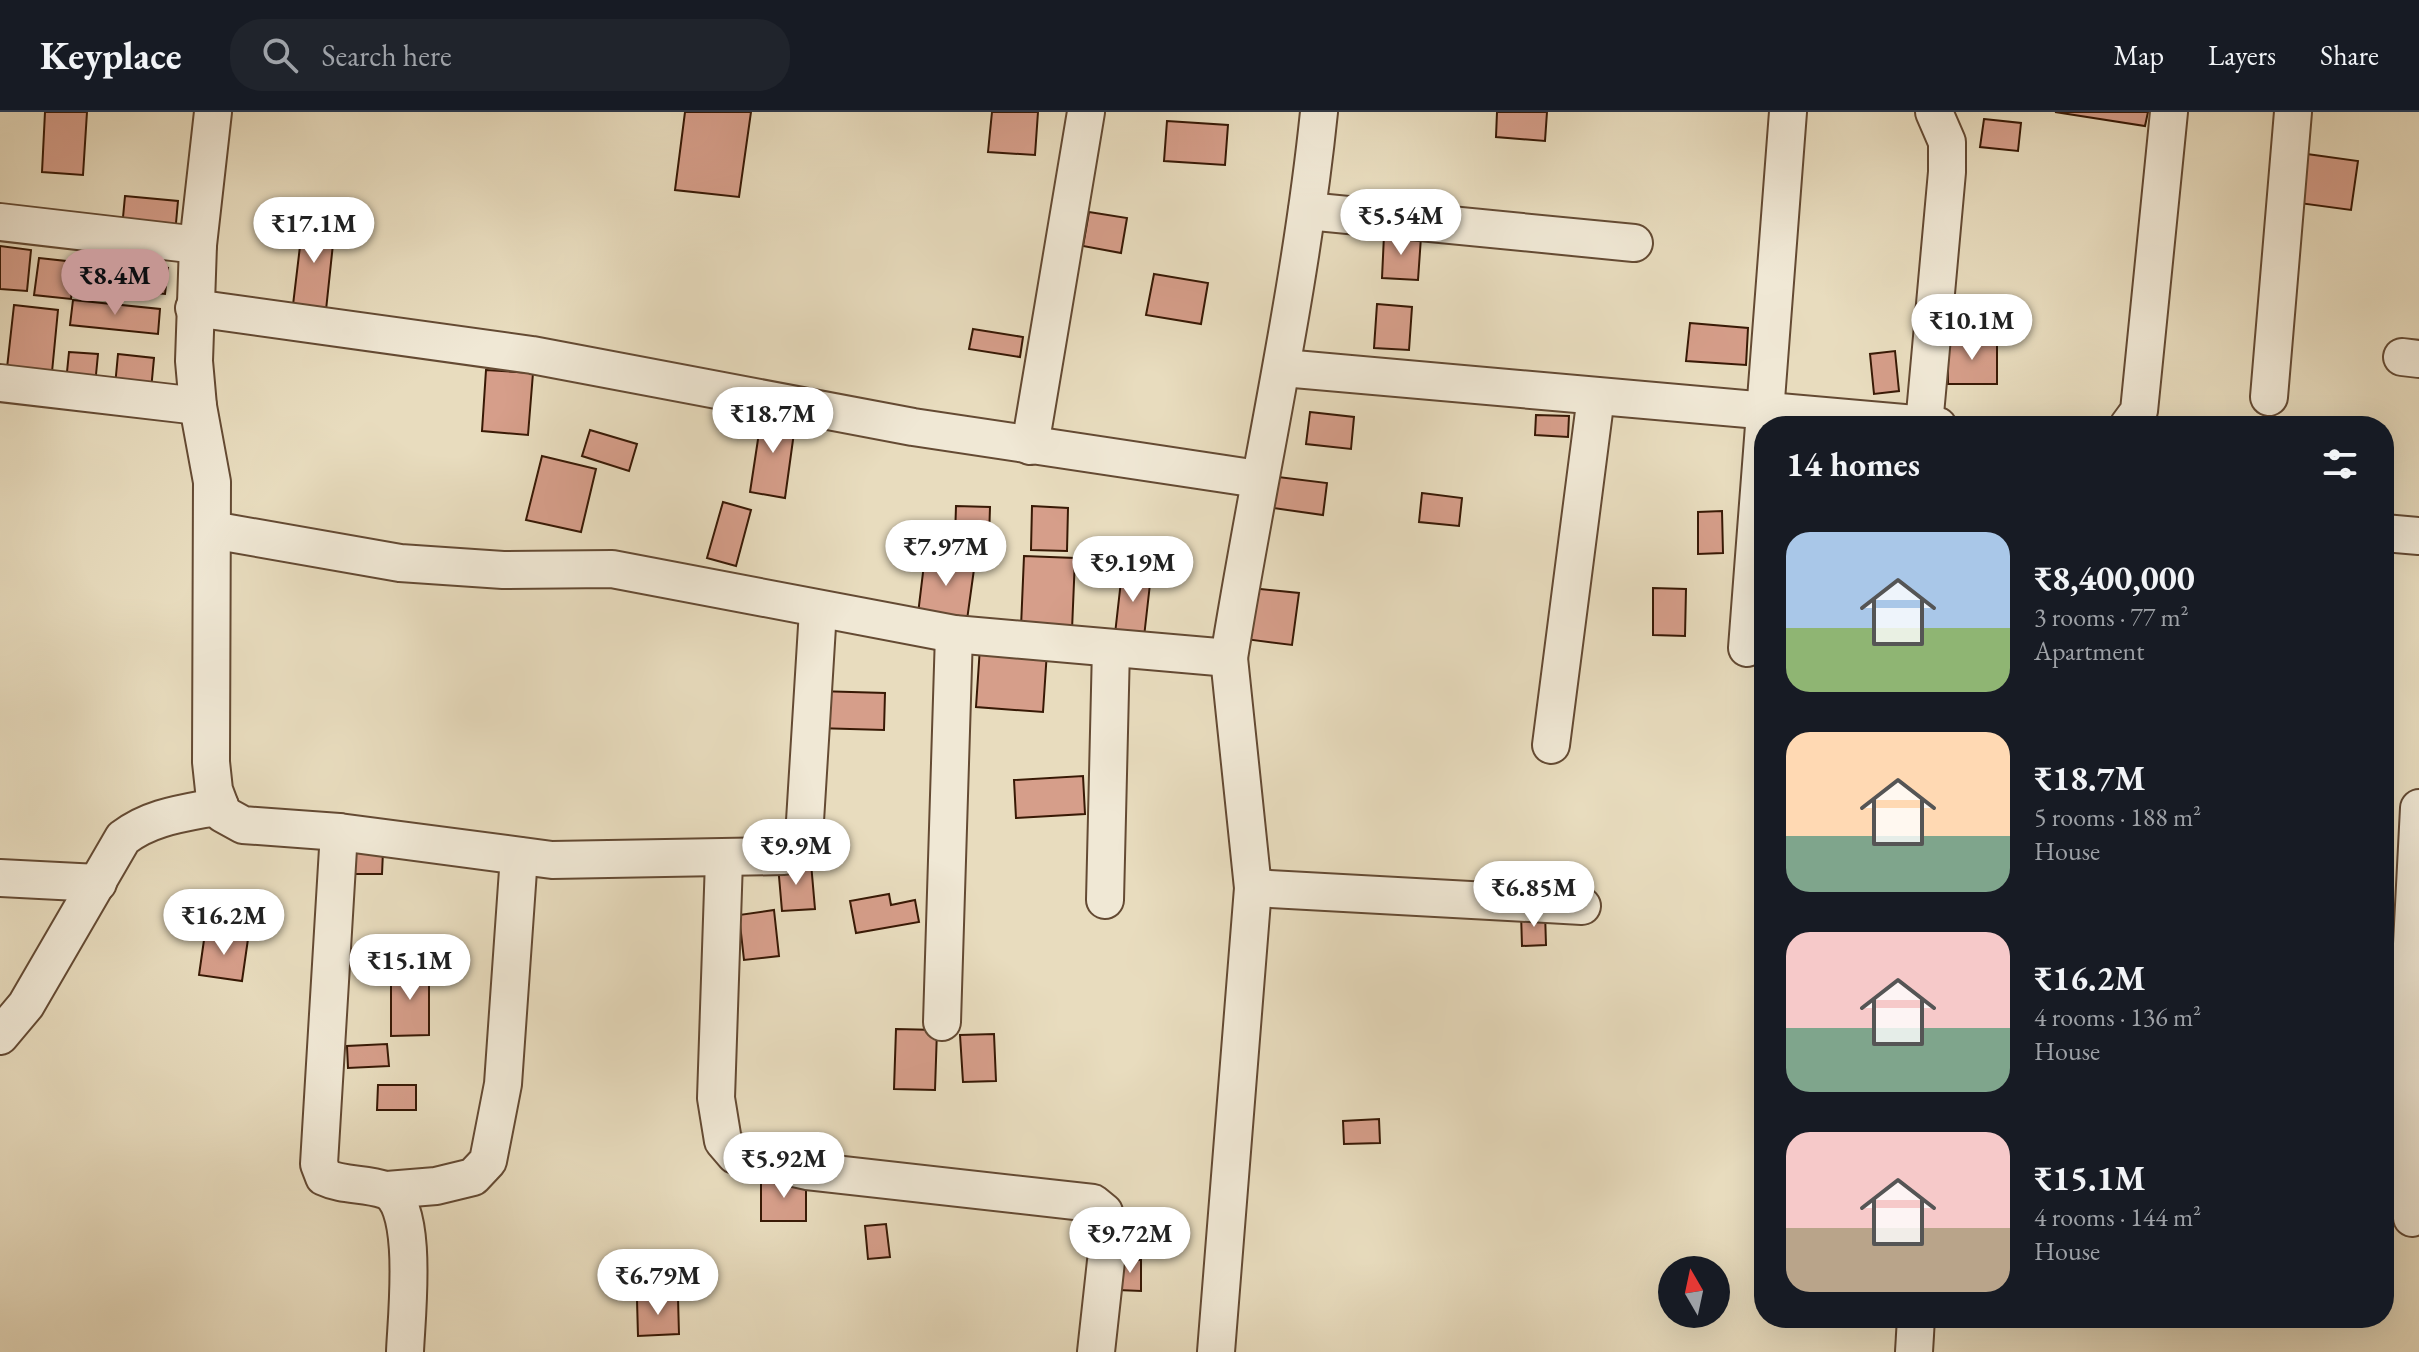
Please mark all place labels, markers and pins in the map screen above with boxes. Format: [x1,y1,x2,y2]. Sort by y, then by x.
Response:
pin: ₹5.54M [1336,189,1466,257]
pin: ₹17.1M [249,197,379,265]
pin: ₹8.4M [59,249,171,317]
pin: ₹10.1M [1907,294,2037,362]
pin: ₹18.7M [708,387,838,455]
pin: ₹7.97M [881,520,1011,588]
pin: ₹9.19M [1068,536,1198,604]
pin: ₹9.9M [740,819,852,887]
pin: ₹6.85M [1469,861,1599,929]
pin: ₹16.2M [159,889,289,957]
pin: ₹15.1M [345,934,475,1002]
pin: ₹5.92M [719,1132,849,1200]
pin: ₹9.72M [1065,1207,1195,1275]
pin: ₹6.79M [593,1249,723,1317]

